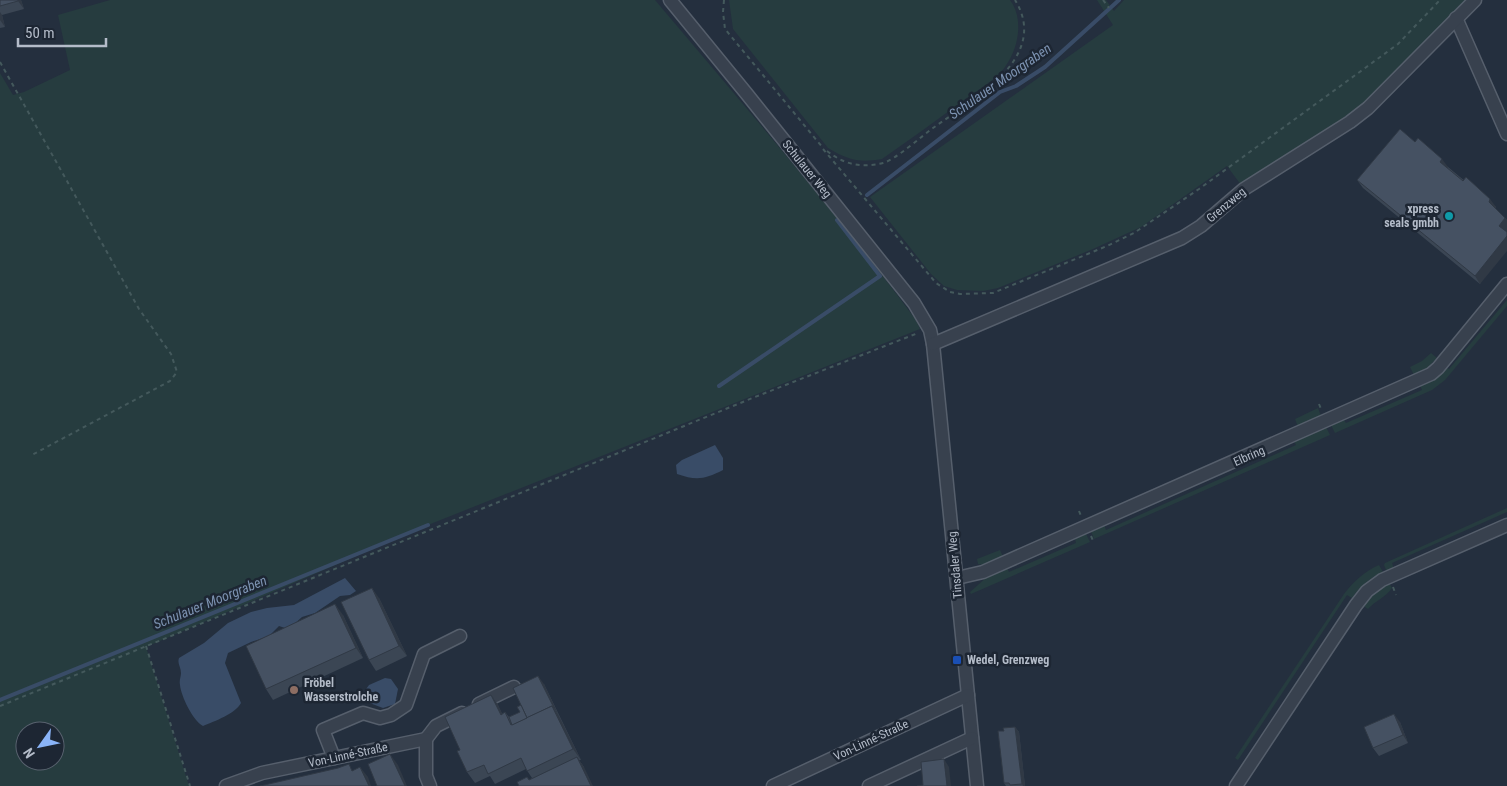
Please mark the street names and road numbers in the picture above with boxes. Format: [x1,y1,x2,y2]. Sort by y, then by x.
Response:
street label: Schulauer Weg [779,137,835,201]
street label: Grenzweg [1204,185,1248,225]
street label: Elbring [1231,443,1267,469]
street label: Tinsdaler Weg [945,531,965,599]
street label: Von-Linné-Straße [831,716,911,763]
street label: Von-Linné-Straße [307,740,389,770]

